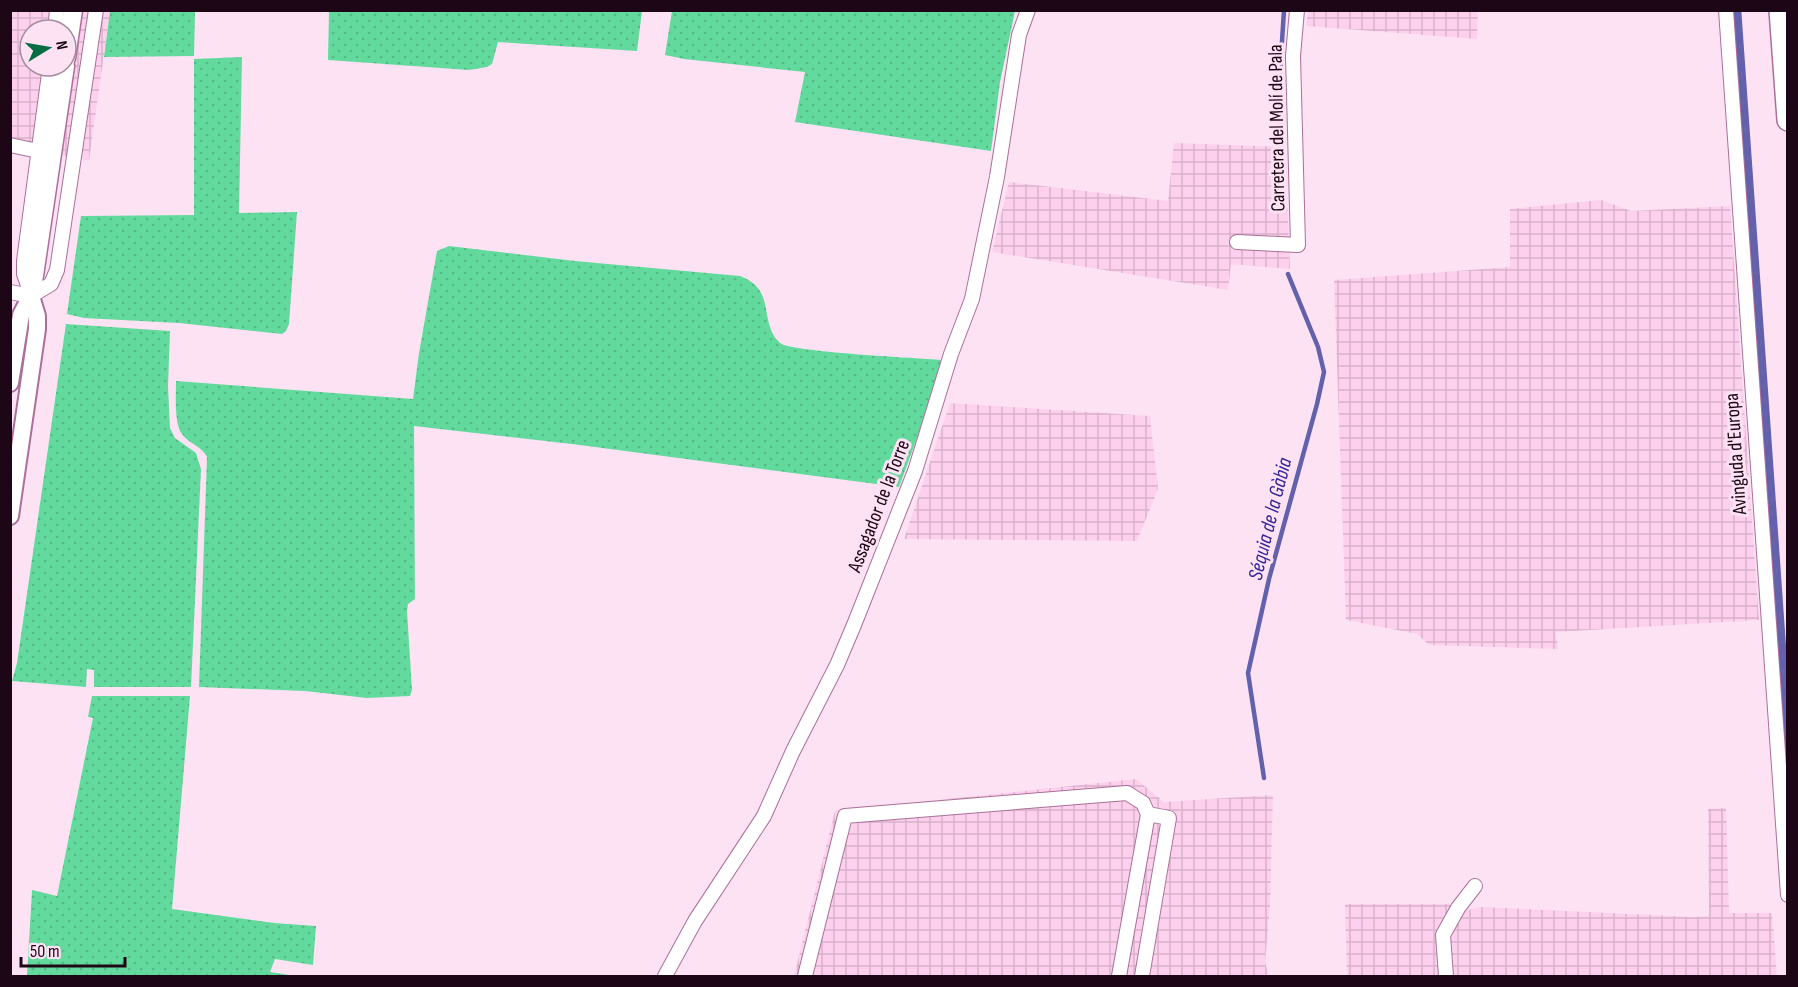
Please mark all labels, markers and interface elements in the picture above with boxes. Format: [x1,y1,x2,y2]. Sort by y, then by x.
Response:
north arrow [18,18,78,78]
text: N [51,39,71,51]
street label: Carretera del Molí de Pala [1264,44,1290,212]
street label: Avinguda d'Europa [1720,392,1752,517]
street label: Assagador de la Torre [842,436,915,577]
water label: Séquia de la Gàbia [1243,455,1297,583]
scale bar [21,930,124,968]
text: 50 m [30,941,60,962]

